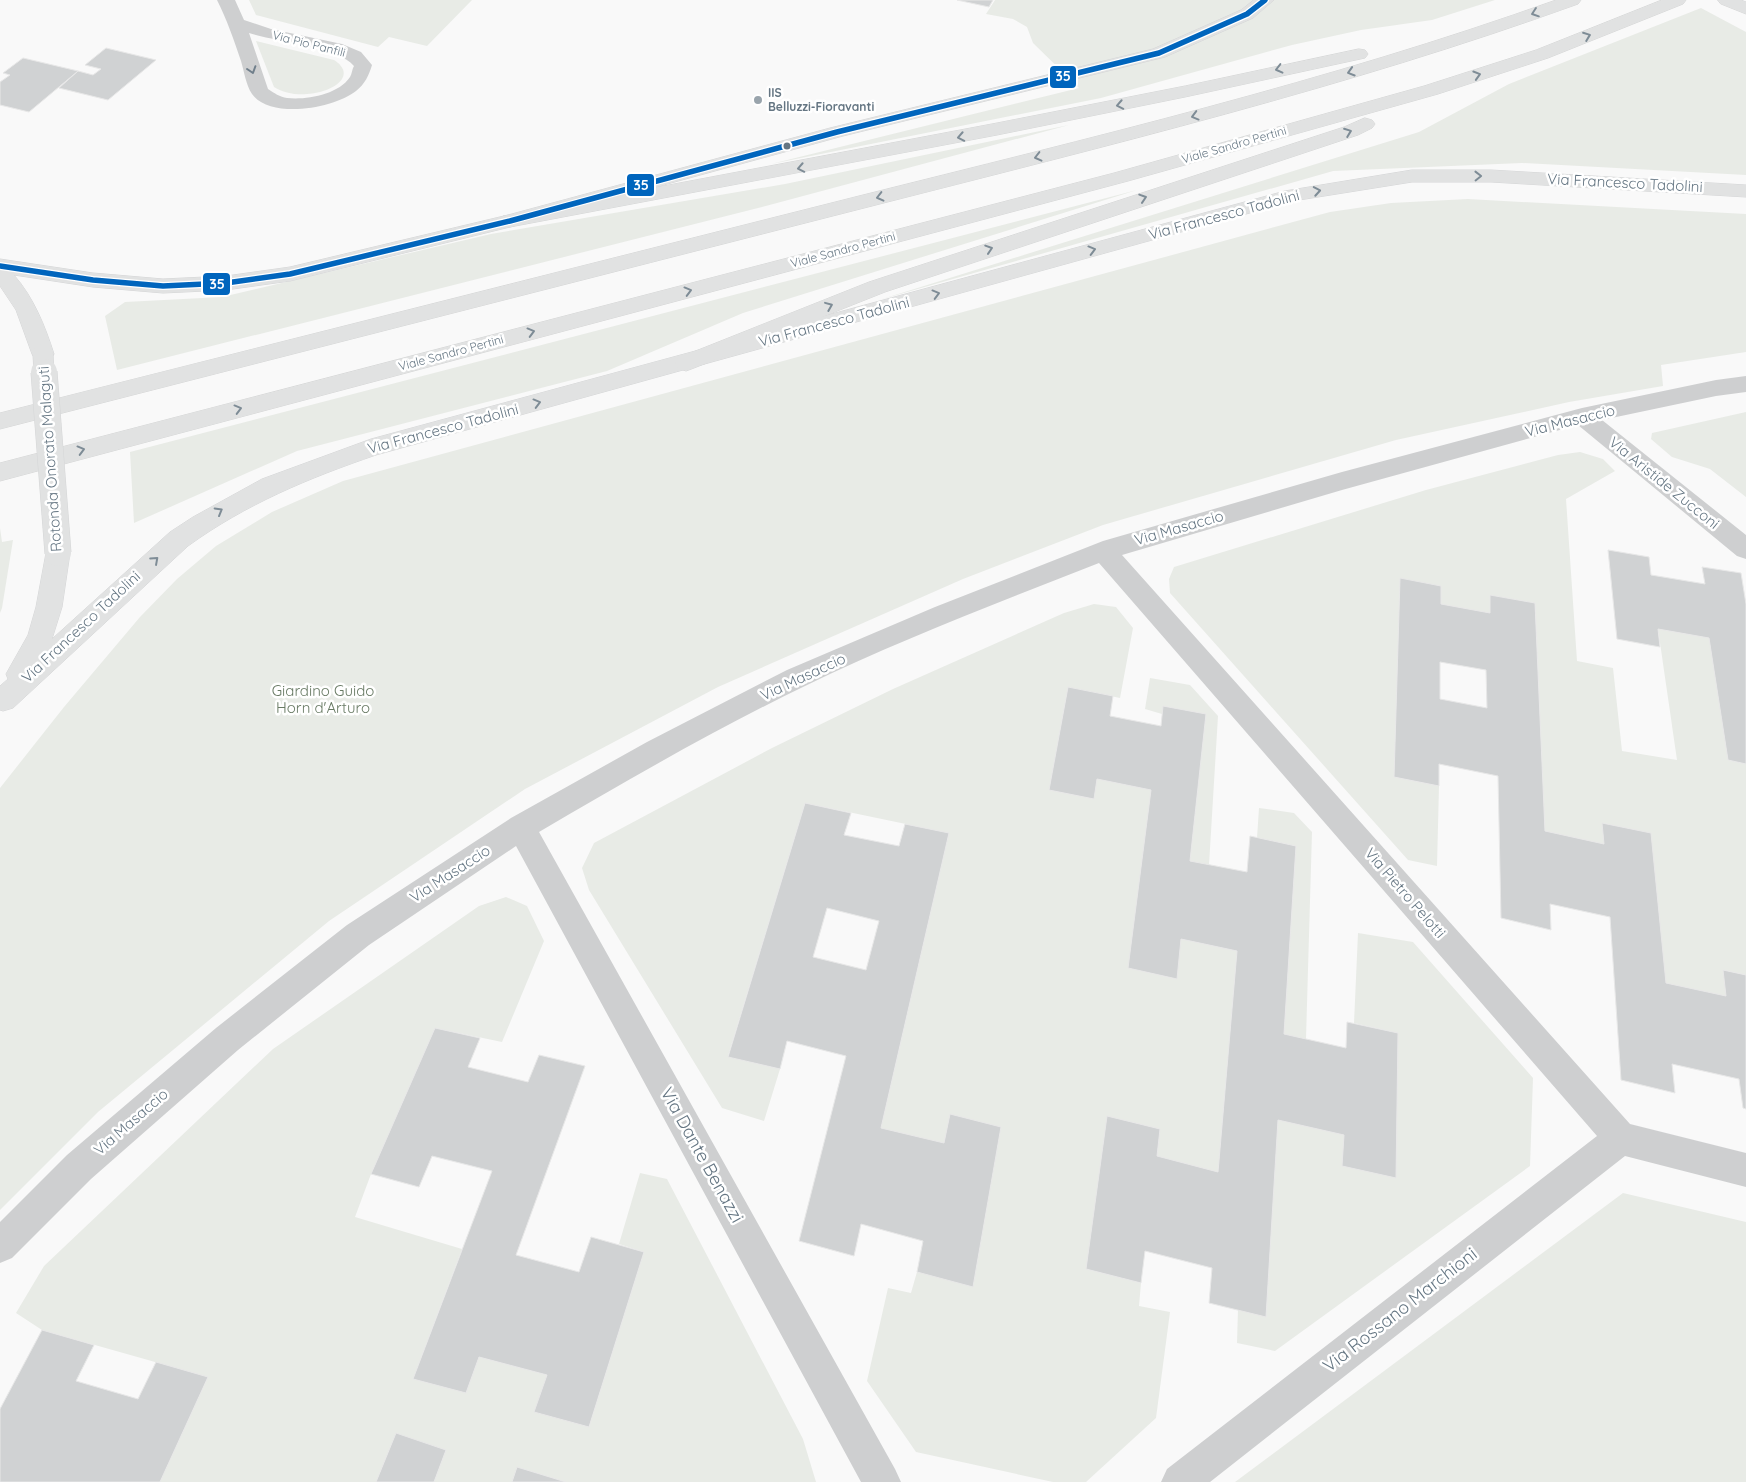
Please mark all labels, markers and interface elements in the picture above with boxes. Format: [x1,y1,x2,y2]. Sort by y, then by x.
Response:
one-way arrow [1531,8,1539,18]
street label: Via Pio Panfili [271,27,347,60]
one-way arrow [1582,32,1591,42]
one-way arrow [1274,63,1283,74]
one-way arrow [247,65,257,73]
line badge: 35 [1049,65,1077,89]
text: 35 [1055,67,1071,85]
one-way arrow [1348,67,1356,77]
one-way arrow [1473,71,1481,81]
place label: IIS Belluzzi-Fioravanti [768,85,874,114]
marker: IIS Belluzzi-Fioravanti [752,94,764,106]
one-way arrow [1116,99,1125,110]
one-way arrow [1191,110,1199,120]
street label: Viale Sandro Pertini [1180,122,1288,167]
one-way arrow [1343,128,1352,138]
one-way arrow [956,131,965,141]
unlabelled marker [782,141,792,151]
one-way arrow [1033,151,1042,162]
one-way arrow [797,163,806,173]
street label: Via Francesco Tadolini [1547,169,1703,196]
one-way arrow [1475,171,1483,181]
line badge: 35 [626,173,655,197]
text: 35 [633,176,649,194]
street label: Via Francesco Tadolini [1146,185,1301,244]
one-way arrow [1312,186,1321,196]
one-way arrow [876,191,885,202]
one-way arrow [1139,194,1147,204]
street label: Viale Sandro Pertini [789,228,897,271]
one-way arrow [985,245,993,255]
one-way arrow [1088,246,1096,256]
line badge: 35 [202,272,231,296]
text: 35 [209,275,225,293]
one-way arrow [683,286,692,297]
one-way arrow [931,289,939,299]
street label: Via Francesco Tadolini [756,292,911,351]
one-way arrow [824,301,833,312]
one-way arrow [526,327,535,338]
street label: Viale Sandro Pertini [397,331,505,374]
street label: Rotonda Onorato Malaguti [34,365,65,553]
one-way arrow [533,398,542,409]
street label: Via Francesco Tadolini [365,399,520,458]
street label: Via Masaccio [1523,400,1617,441]
one-way arrow [234,404,243,415]
street label: Via Aristide Zucconi [1605,432,1723,533]
one-way arrow [76,446,85,456]
street label: Via Masaccio [1132,506,1226,549]
one-way arrow [213,508,222,518]
one-way arrow [149,557,158,566]
street label: Via Francesco Tadolini [17,567,144,687]
street label: Via Masaccio [757,649,848,705]
park label: Giardino Guido Horn d'Arturo [272,681,374,717]
street label: Via Masaccio [406,841,493,907]
street label: Via Pietro Pelotti [1361,844,1450,942]
street label: Via Dante Benazzi [656,1083,749,1226]
street label: Via Masaccio [90,1084,172,1159]
street label: Via Rossano Marchioni [1318,1242,1481,1377]

